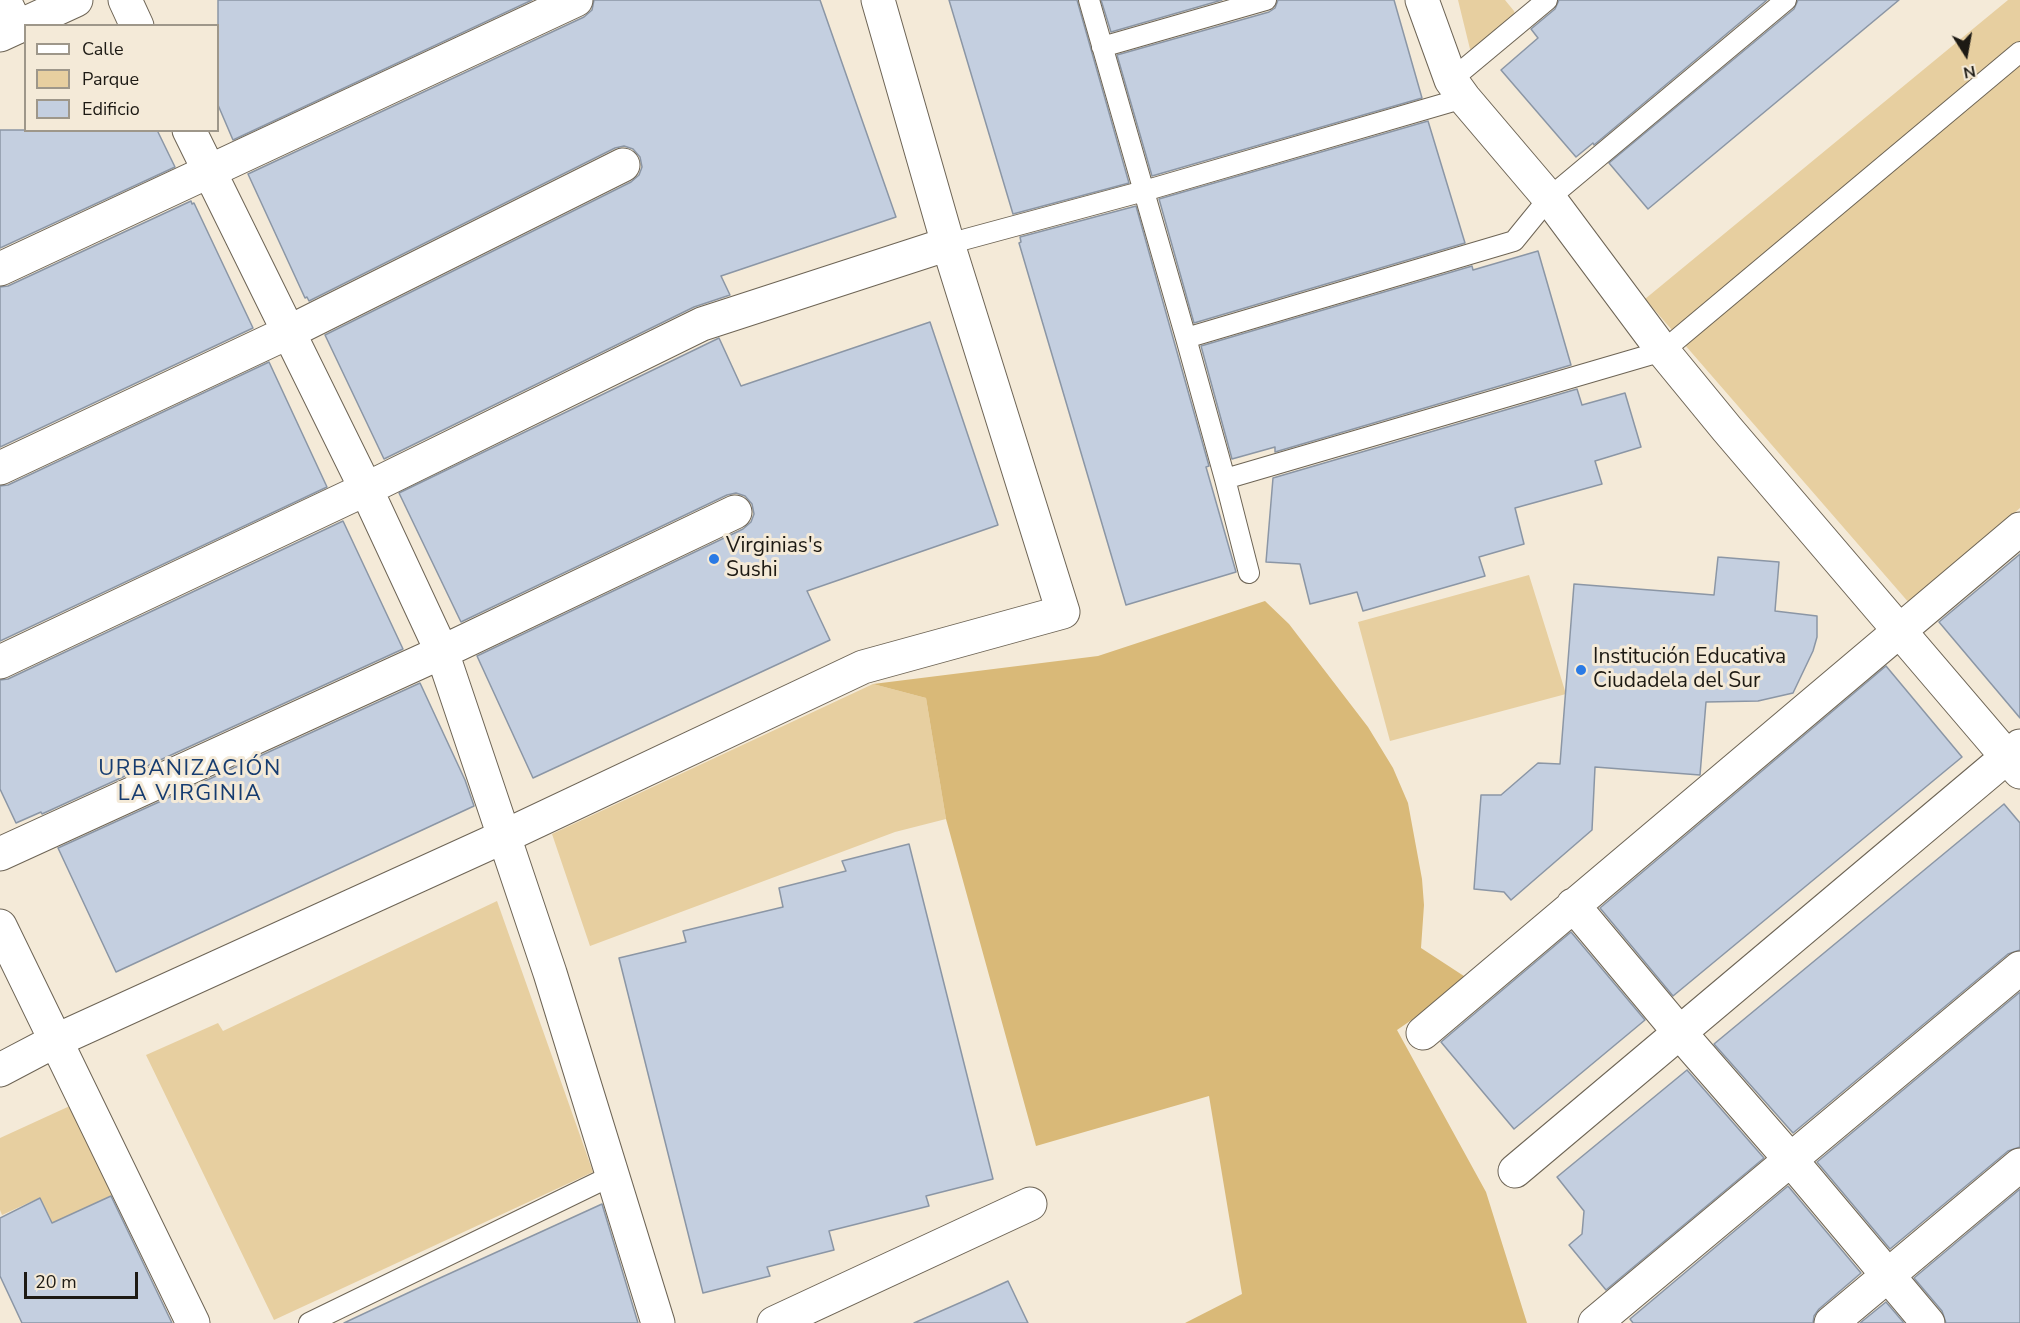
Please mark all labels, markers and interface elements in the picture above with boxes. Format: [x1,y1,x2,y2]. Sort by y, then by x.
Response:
legend [24,24,219,132]
north arrow [1936,24,1996,84]
text: Calle [82,37,124,61]
text: N [1961,60,1977,84]
text: Parque [82,67,139,91]
text: Edificio [82,97,140,121]
place label: Virginias's Sushi [726,534,823,584]
marker: Virginias's Sushi [707,552,721,566]
place label: Institución Educativa Ciudadela del Sur [1593,645,1786,695]
marker: Institución Educativa Ciudadela del Sur [1574,663,1588,677]
district label: URBANIZACIÓN LA VIRGINIA [98,757,282,808]
scale bar [27,1260,141,1298]
text: 20 m [35,1270,77,1294]

